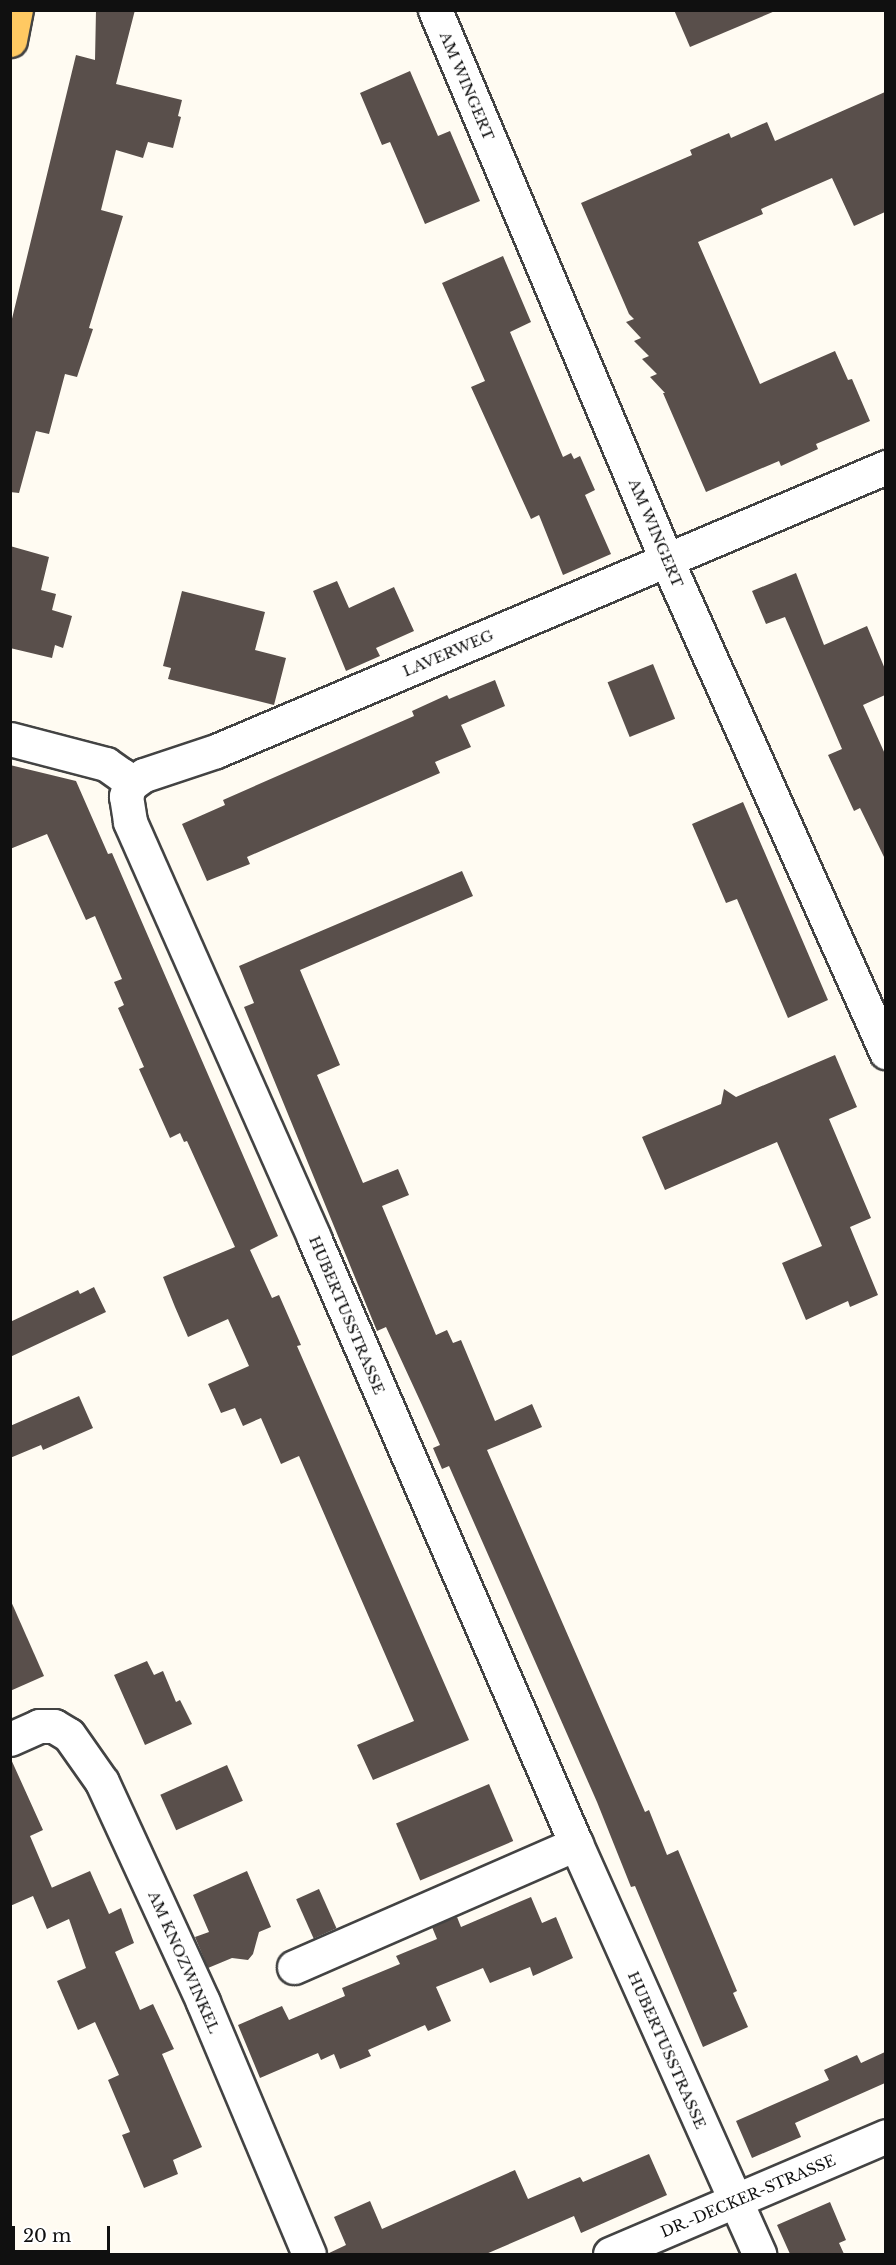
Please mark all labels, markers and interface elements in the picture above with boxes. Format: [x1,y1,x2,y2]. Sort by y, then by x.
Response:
street label: AM WINGERT [436,29,498,143]
street label: AM WINGERT [625,476,687,590]
street label: LAVERWEG [400,626,496,680]
street label: HUBERTUSSTRASSE [305,1233,389,1397]
street label: AM KNOZWINKEL [145,1888,223,2036]
street label: HUBERTUSSTRASSE [624,1969,710,2131]
street label: DR.-DECKER-STRASSE [658,2151,838,2241]
scale bar [15,2214,112,2252]
text: 20 m [23,2225,71,2247]

